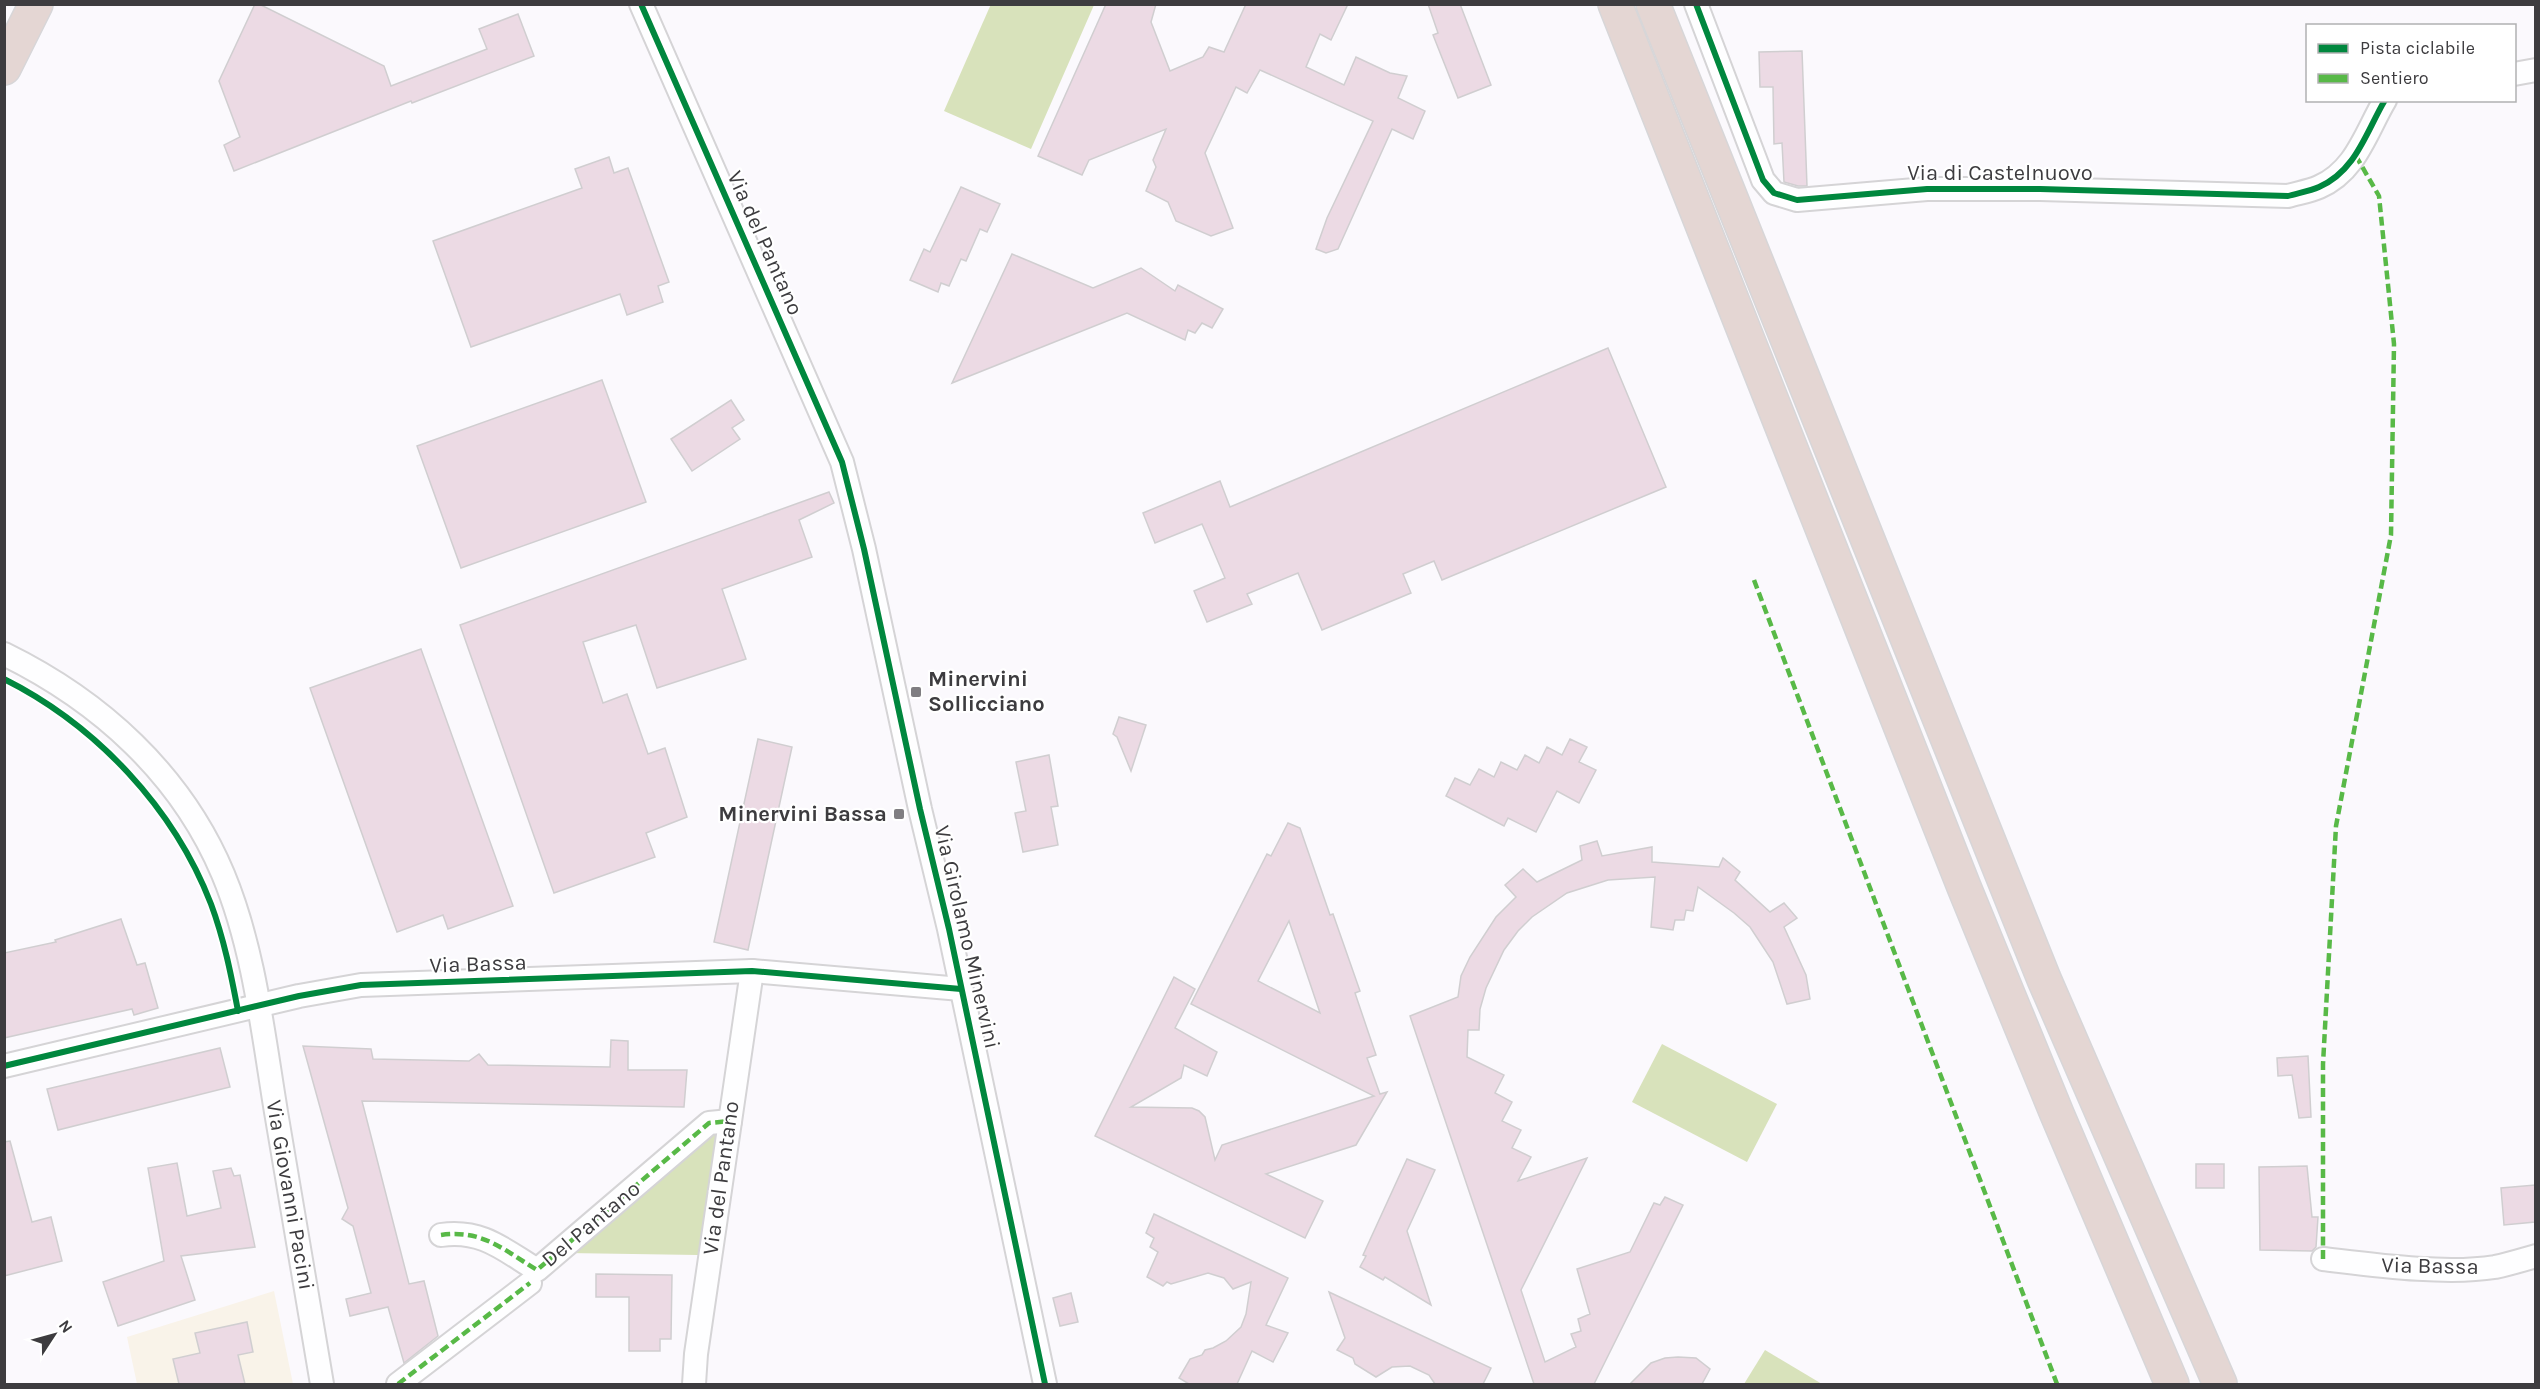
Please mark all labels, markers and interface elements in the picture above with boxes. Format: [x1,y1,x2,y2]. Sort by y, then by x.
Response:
legend [2306,24,2516,102]
text: Pista ciclabile [2360,37,2475,59]
text: Sentiero [2360,67,2429,89]
street label: Via di Castelnuovo [1907,160,2093,186]
street label: Via del Pantano [722,167,808,319]
place label: Minervini Sollicciano [928,666,1045,717]
marker: Minervini Sollicciano [909,685,923,699]
place label: Minervini Bassa [718,801,887,827]
marker: Minervini Bassa [892,807,906,821]
street label: Via Girolamo Minervini [929,823,1005,1051]
street label: Via Bassa [429,949,527,979]
street label: Via Giovanni Pacini [260,1098,320,1292]
street label: Via del Pantano [697,1099,745,1257]
street label: Del Pantano [537,1175,645,1273]
street label: Via Bassa [2381,1252,2479,1280]
north arrow [24,1305,84,1365]
text: N [55,1316,77,1337]

